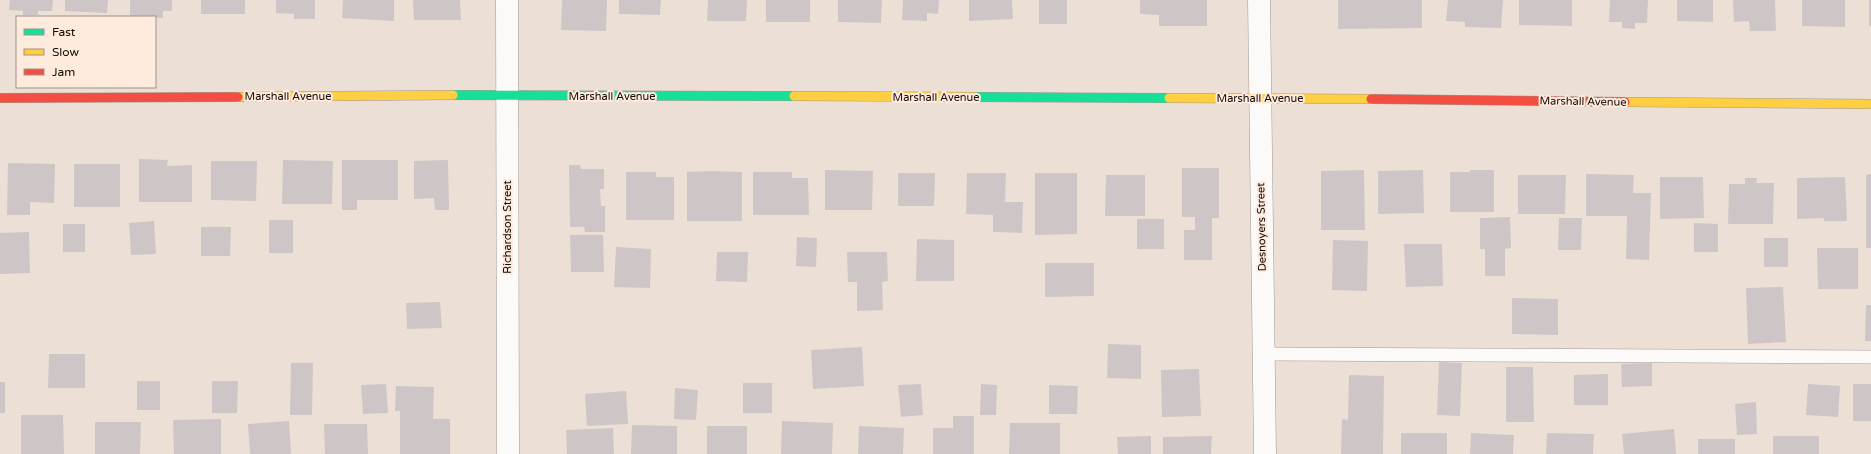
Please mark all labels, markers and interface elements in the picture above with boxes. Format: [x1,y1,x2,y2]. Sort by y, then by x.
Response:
legend [16,16,156,88]
text: Fast [52,25,76,39]
text: Slow [52,45,79,59]
text: Jam [52,65,75,79]
street label: Marshall Avenue [245,90,331,103]
street label: Marshall Avenue [569,90,655,103]
street label: Marshall Avenue [893,91,979,104]
street label: Marshall Avenue [1217,92,1303,105]
street label: Marshall Avenue [1539,94,1627,109]
street label: Richardson Street [501,180,514,274]
street label: Desnoyers Street [1254,183,1269,271]

